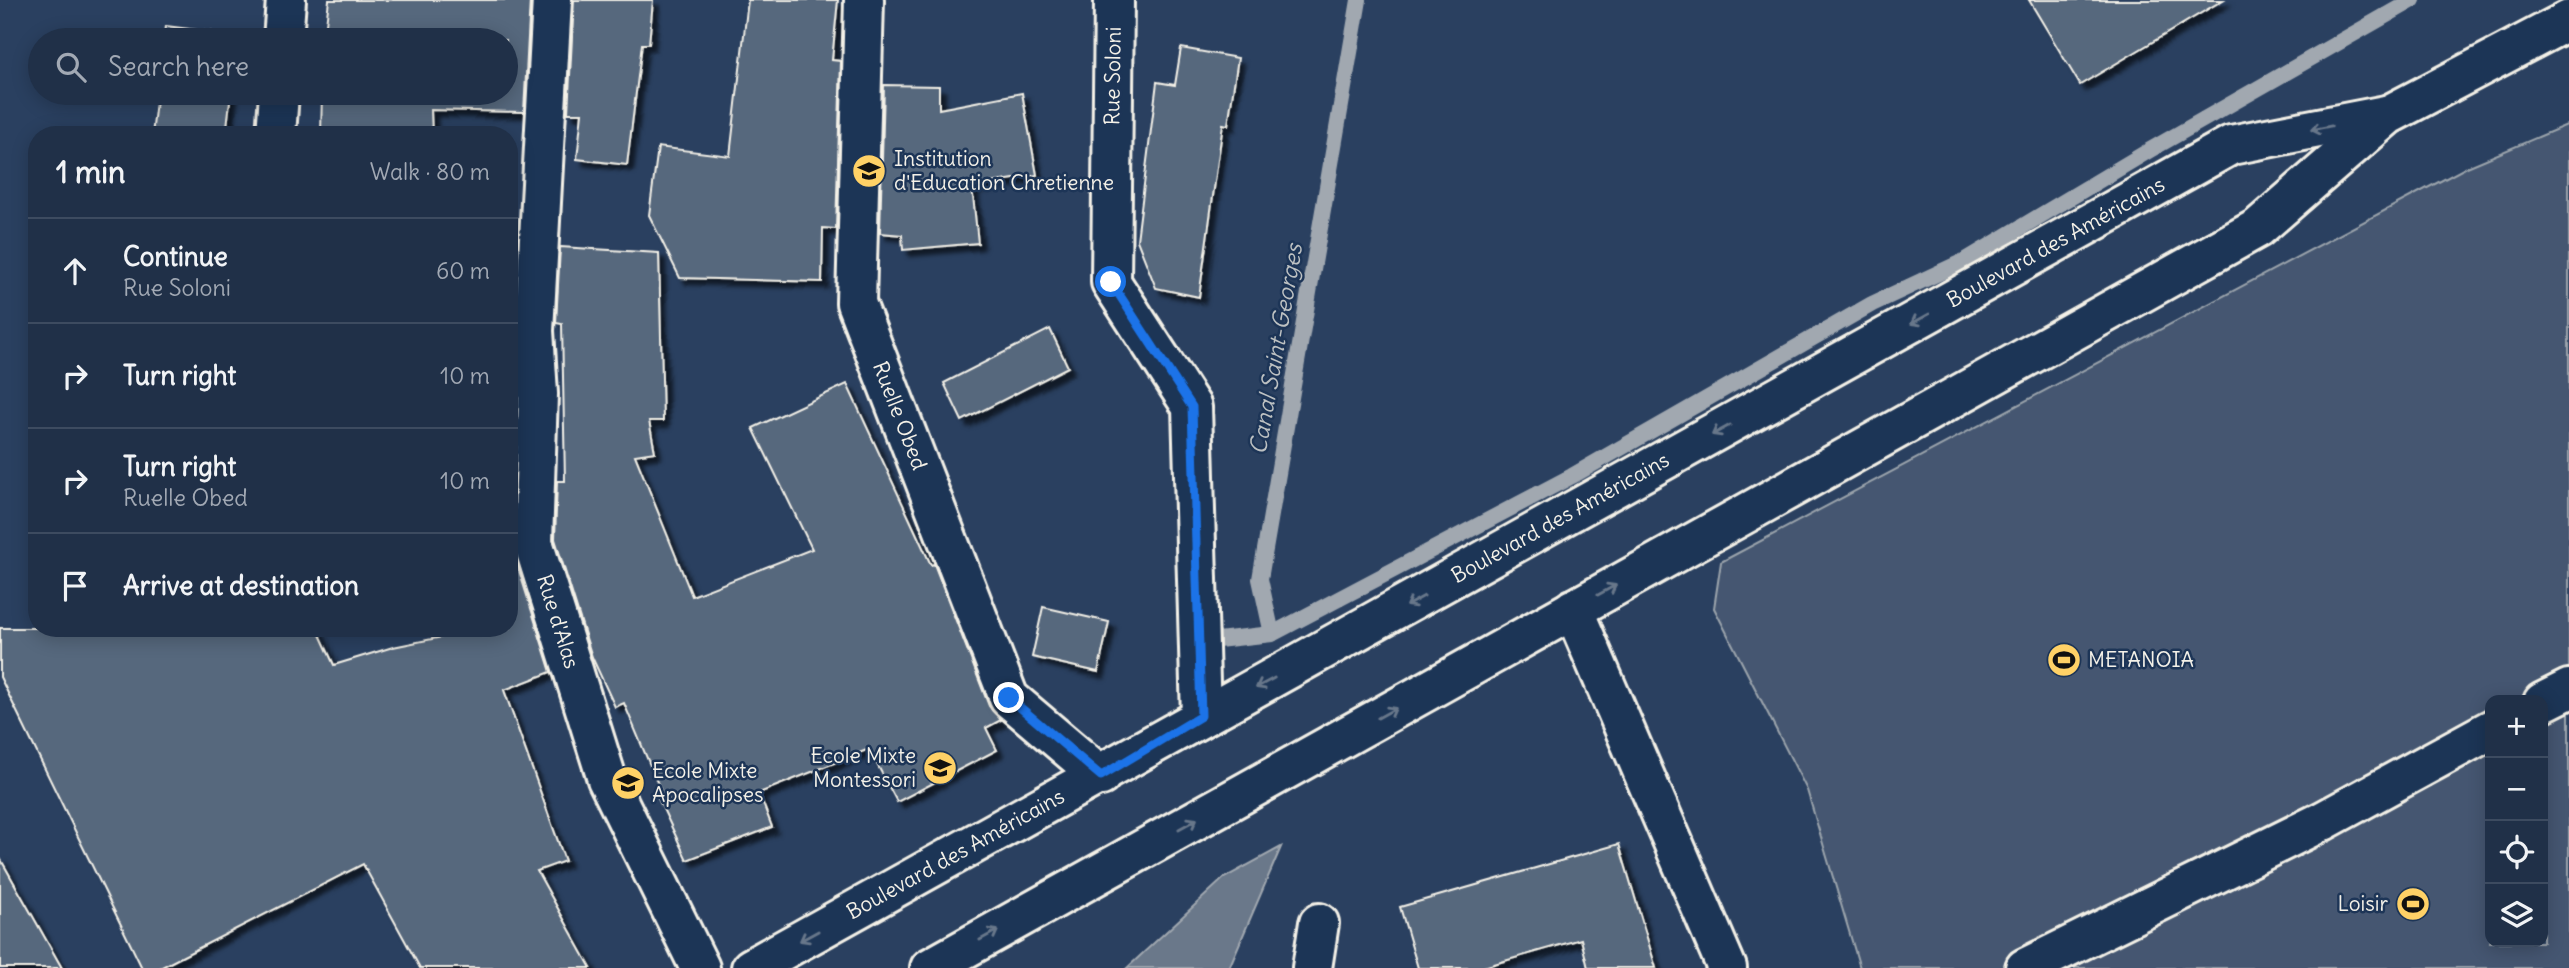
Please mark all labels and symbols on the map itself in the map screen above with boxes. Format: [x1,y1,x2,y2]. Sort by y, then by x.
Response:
street label: Rue Soloni [1098,26,1127,126]
one-way arrow [2310,121,2333,135]
place label: Institution d'Education Chretienne [894,145,1114,196]
school or university icon: Institution d'Education Chretienne [850,152,888,190]
street label: Boulevard des Américains [1942,171,2169,313]
water label: Canal Saint-Georges [1243,240,1309,456]
route start [1095,266,1126,297]
one-way arrow [1910,312,1930,326]
street label: Ruelle Obed [867,358,933,474]
one-way arrow [1711,424,1732,437]
street label: Boulevard des Américains [1446,446,1674,589]
street label: Rue d'Alas [531,571,586,672]
one-way arrow [1596,583,1616,597]
one-way arrow [1406,594,1426,608]
sports icon: METANOIA [2045,641,2083,679]
place label: METANOIA [2088,646,2194,673]
one-way arrow [1255,677,1276,690]
route end [993,682,1024,713]
one-way arrow [1376,706,1396,720]
place label: Ecole Mixte Montessori [811,742,916,793]
school or university icon: Ecole Mixte Montessori [921,749,959,787]
place label: Ecole Mixte Apocalipses [652,757,764,808]
school or university icon: Ecole Mixte Apocalipses [609,764,647,802]
street label: Boulevard des Américains [841,782,1069,925]
one-way arrow [1177,817,1198,830]
sports icon: Loisir [2394,885,2432,923]
place label: Loisir [2337,890,2388,917]
one-way arrow [979,928,999,942]
one-way arrow [799,930,820,943]

